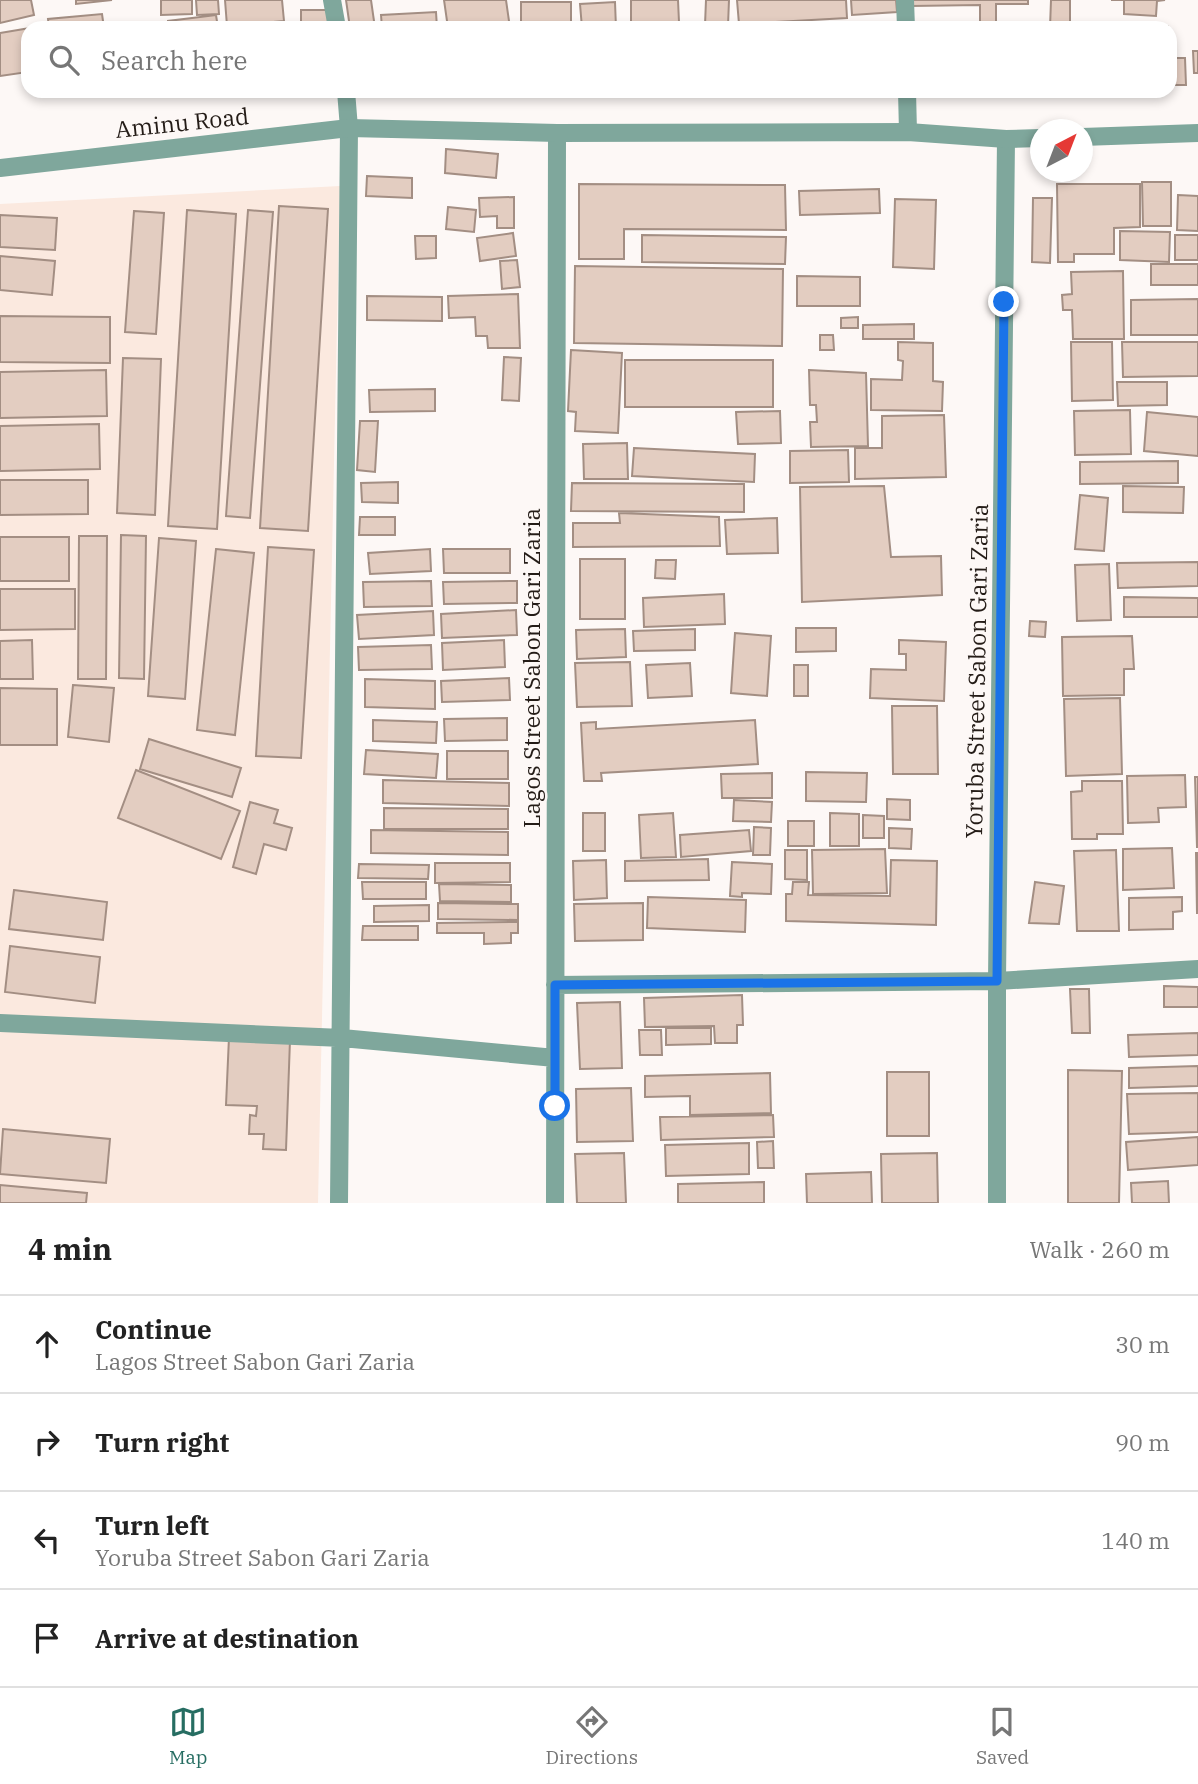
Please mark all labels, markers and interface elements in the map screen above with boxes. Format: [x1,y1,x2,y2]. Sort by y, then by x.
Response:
search box [21,21,1177,98]
icon: search [45,41,83,79]
text: Search here [101,43,247,77]
street label: Aminu Road [114,100,250,144]
north arrow [1030,119,1093,182]
route end [988,286,1019,317]
street label: Yoruba Street Sabon Gari Zaria [958,503,994,839]
street label: Lagos Street Sabon Gari Zaria [516,508,546,828]
route start [539,1090,570,1121]
text: 4 min [28,1229,112,1268]
text: Walk · 260 m [1029,1234,1170,1264]
text: Continue [95,1312,212,1346]
icon: ahead [28,1325,66,1363]
text: 30 m [1115,1329,1170,1359]
text: Lagos Street Sabon Gari Zaria [95,1346,415,1376]
icon: right [28,1423,66,1461]
text: Turn right [95,1425,229,1459]
text: 90 m [1115,1427,1170,1457]
text: Turn left [95,1508,209,1542]
icon: left [28,1521,66,1559]
text: 140 m [1101,1525,1170,1555]
text: Yoruba Street Sabon Gari Zaria [95,1542,430,1572]
icon: arrive [28,1619,66,1657]
text: Arrive at destination [95,1621,359,1655]
tab: Map [169,1703,208,1769]
tab: Directions [545,1703,638,1769]
tab: Saved [976,1703,1029,1769]

